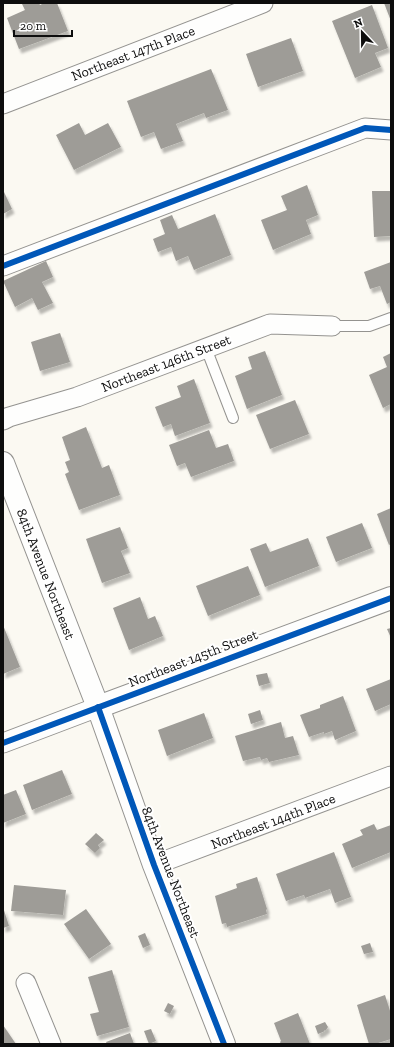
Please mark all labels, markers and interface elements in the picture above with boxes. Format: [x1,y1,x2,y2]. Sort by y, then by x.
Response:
scale bar [14,12,72,38]
north arrow [342,12,382,52]
text: N [352,15,365,31]
text: 20 m [20,19,47,33]
street label: Northeast 147th Place [69,22,198,85]
street label: Northeast 146th Street [99,331,234,396]
street label: 84th Avenue Northeast [13,506,79,643]
street label: Northeast 145th Street [126,626,261,691]
street label: Northeast 144th Place [208,790,338,853]
street label: 84th Avenue Northeast [138,804,204,941]

